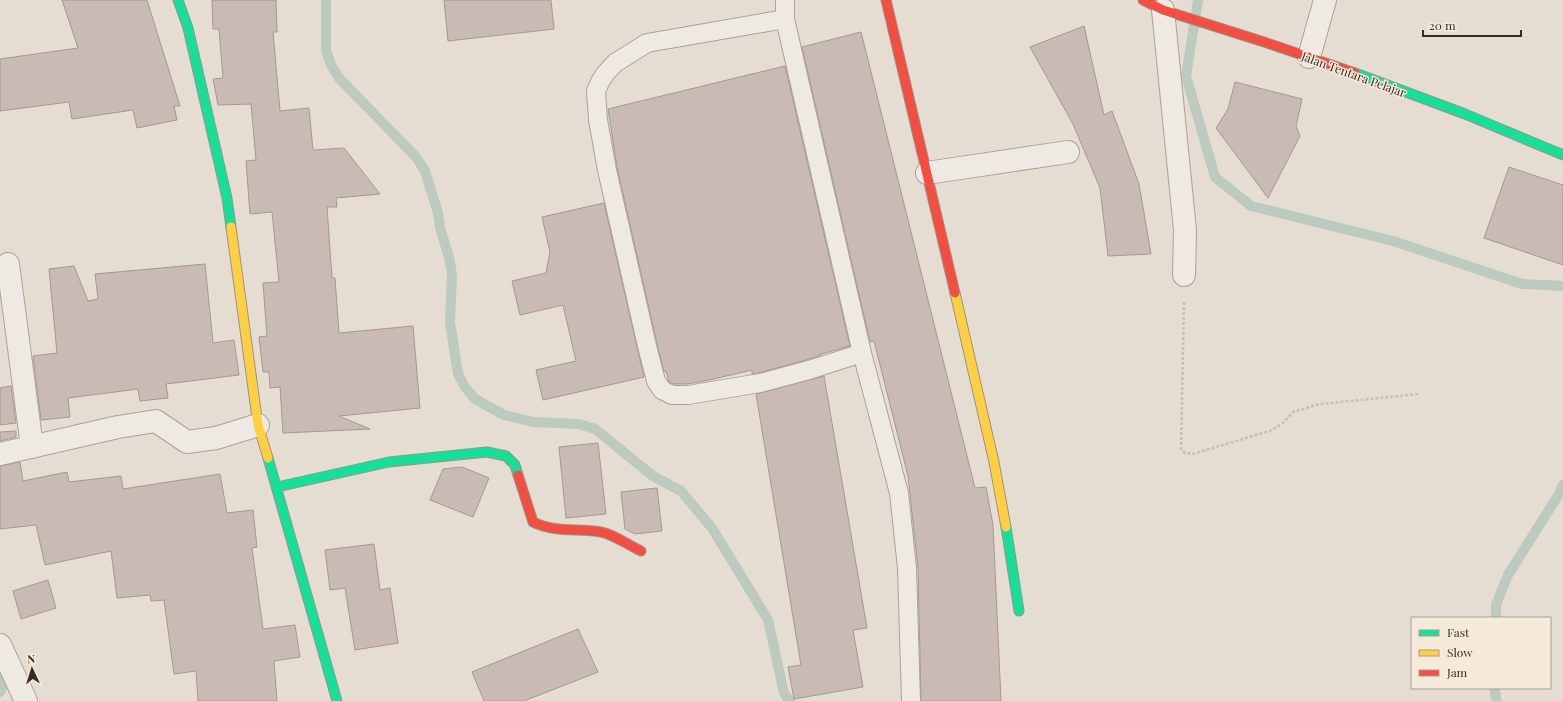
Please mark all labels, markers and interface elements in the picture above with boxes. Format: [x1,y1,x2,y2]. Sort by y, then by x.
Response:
scale bar [1423,12,1521,38]
text: 20 m [1429,17,1456,33]
street label: Jalan Tentara Pelajar [1298,47,1409,101]
legend [1411,617,1551,689]
text: Fast [1447,624,1470,640]
text: Slow [1447,644,1473,660]
north arrow [12,649,52,689]
text: N [27,651,36,666]
text: Jam [1446,664,1468,680]

